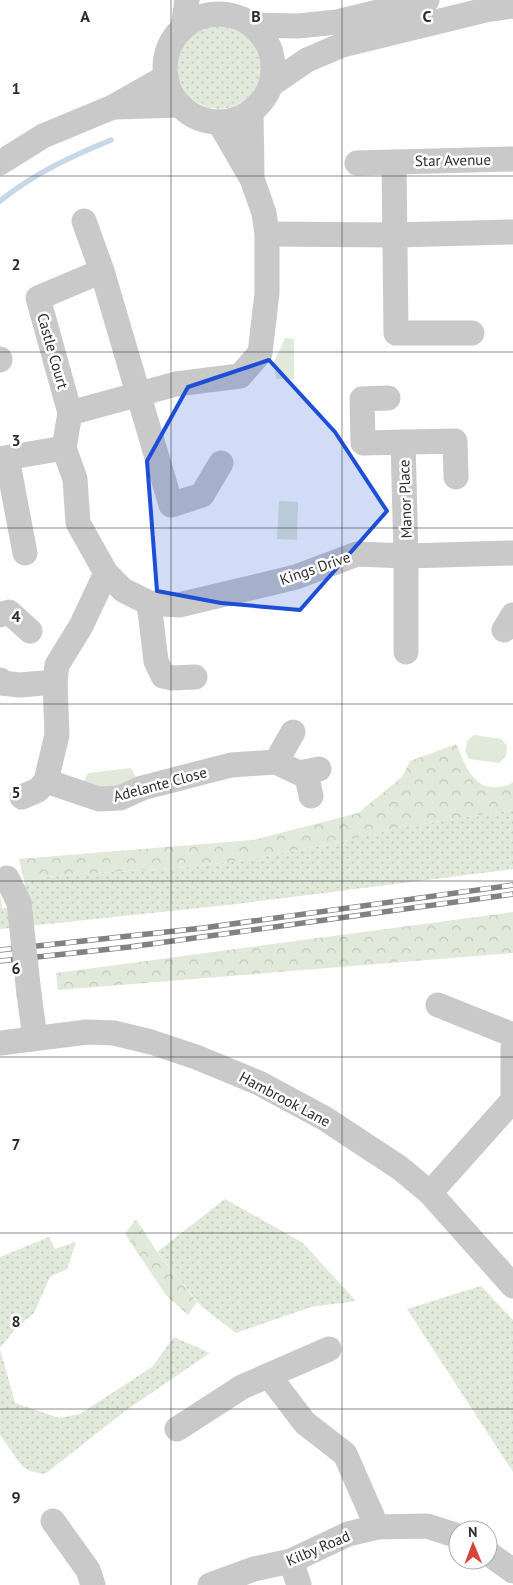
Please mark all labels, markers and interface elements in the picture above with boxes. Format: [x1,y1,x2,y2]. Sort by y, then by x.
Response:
text: A [80,6,90,26]
text: B [251,6,261,26]
text: C [423,6,432,26]
text: 1 [11,78,21,98]
street label: Star Avenue [415,150,491,170]
text: 2 [11,254,21,274]
street label: Castle Court [33,311,73,391]
text: 3 [11,430,21,450]
street label: Manor Place [394,459,416,539]
street label: Kings Drive [277,547,353,589]
text: 4 [11,606,21,626]
street label: Adelante Close [111,762,209,806]
text: 5 [11,782,21,802]
text: 6 [11,958,21,978]
street label: Hambrook Lane [236,1067,334,1131]
text: 7 [11,1134,21,1154]
text: 8 [11,1311,21,1331]
text: 9 [11,1487,21,1507]
north arrow [448,1520,498,1570]
text: N [468,1523,478,1541]
street label: Kilby Road [283,1526,353,1570]

